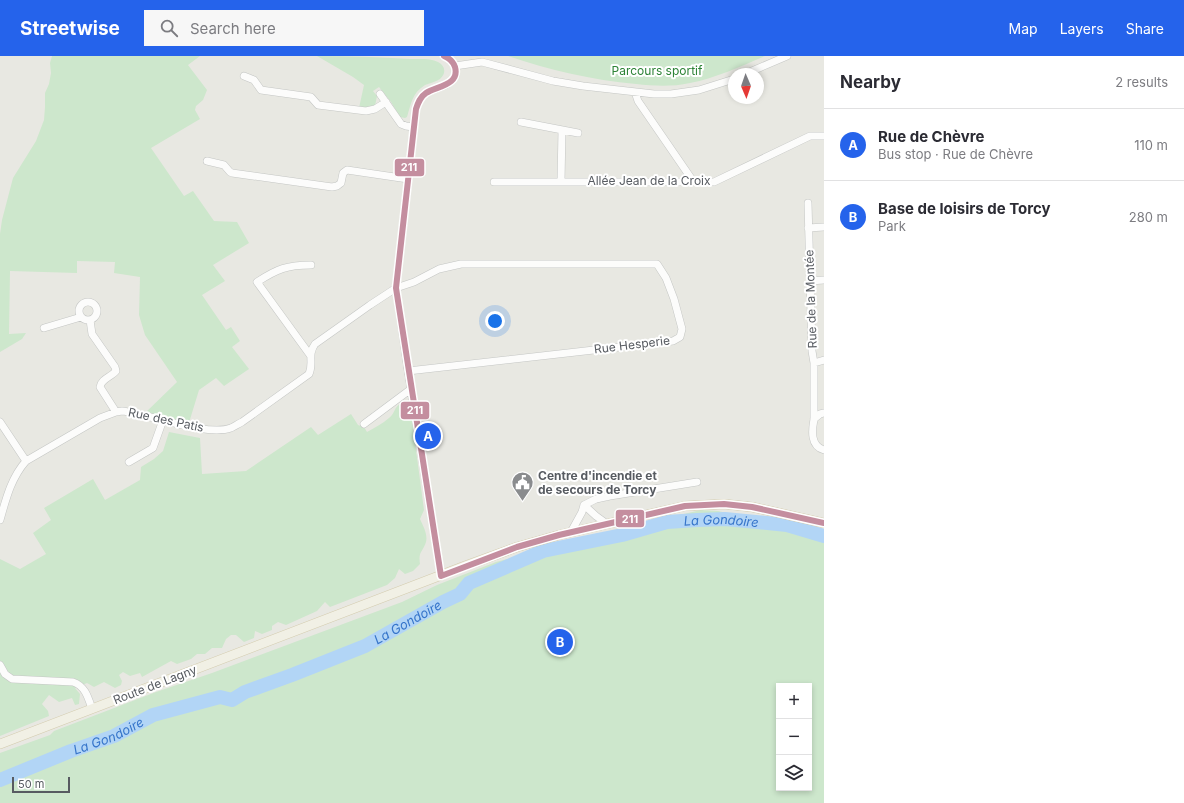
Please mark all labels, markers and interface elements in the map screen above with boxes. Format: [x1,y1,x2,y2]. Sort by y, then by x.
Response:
search box [144,10,424,46]
text: Streetwise [20,17,120,40]
icon: search [158,17,180,39]
text: Search here [190,19,276,38]
text: Map [1009,20,1038,37]
text: Layers [1060,20,1104,37]
text: Share [1126,20,1164,37]
park label: Parcours sportif [612,63,703,78]
north arrow [728,68,764,104]
text: Nearby [840,72,901,92]
text: 2 results [1115,74,1168,90]
text: Rue de Chèvre [878,127,984,146]
text: A [848,137,858,153]
text: 110 m [1134,137,1168,153]
text: Bus stop · Rue de Chèvre [878,146,1033,162]
line badge: 211 [394,158,425,177]
text: 211 [401,160,417,174]
street label: Allée Jean de la Croix [587,173,711,188]
text: Base de loisirs de Torcy [878,199,1051,218]
text: B [849,209,857,225]
text: 280 m [1129,209,1168,225]
text: Park [878,218,906,234]
street label: Rue de la Montée [801,249,820,349]
your location [485,311,505,331]
street label: Rue Hesperie [593,332,671,357]
line badge: 211 [400,401,430,420]
text: 211 [407,403,423,417]
street label: Rue des Patis [127,404,205,435]
pin: A [415,421,441,451]
place label: Centre d'incendie et de secours de Torcy [538,468,657,497]
public building icon: Centre d'incendie et de secours de Torcy [510,470,536,503]
line badge: 211 [615,509,645,528]
water label: La Gondoire [683,511,759,530]
text: 211 [622,512,638,526]
water label: La Gondoire [371,596,444,647]
pin: B [547,627,573,657]
street label: Route de Lagny [111,662,199,707]
map controls [776,683,812,791]
button: + [776,683,812,719]
water label: La Gondoire [71,714,146,758]
button: − [776,719,812,755]
button: layers [776,755,812,791]
scale bar [12,775,70,794]
text: 50 m [18,777,44,791]

